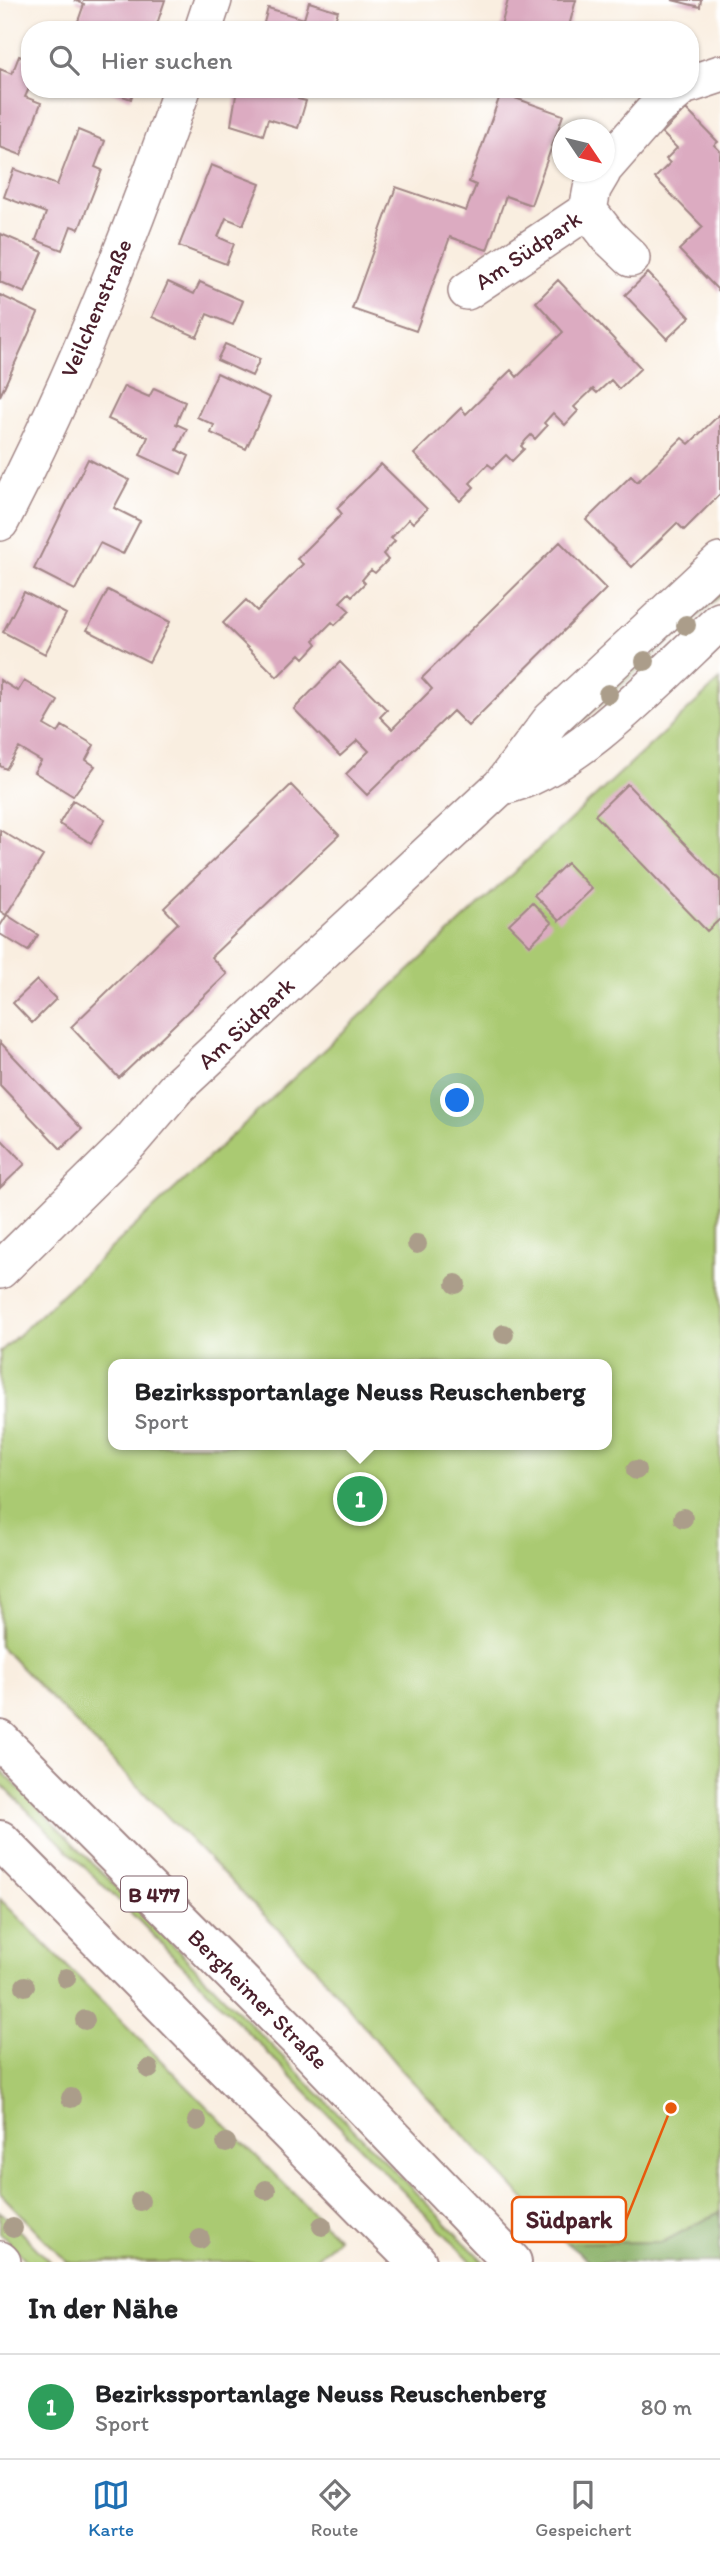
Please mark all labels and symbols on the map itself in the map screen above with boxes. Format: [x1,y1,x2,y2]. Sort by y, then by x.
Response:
north arrow [552,119,615,182]
street label: Am Südpark [470,204,587,296]
street label: Veilchenstraße [54,235,138,381]
street label: Am Südpark [192,971,300,1075]
your location [440,1083,474,1117]
pin: 1 [337,1473,383,1525]
road number: B 477 [121,1876,187,1912]
street label: Bergheimer Straße [182,1923,334,2075]
callout: Südpark [512,2197,626,2242]
text: Südpark [526,2205,613,2235]

